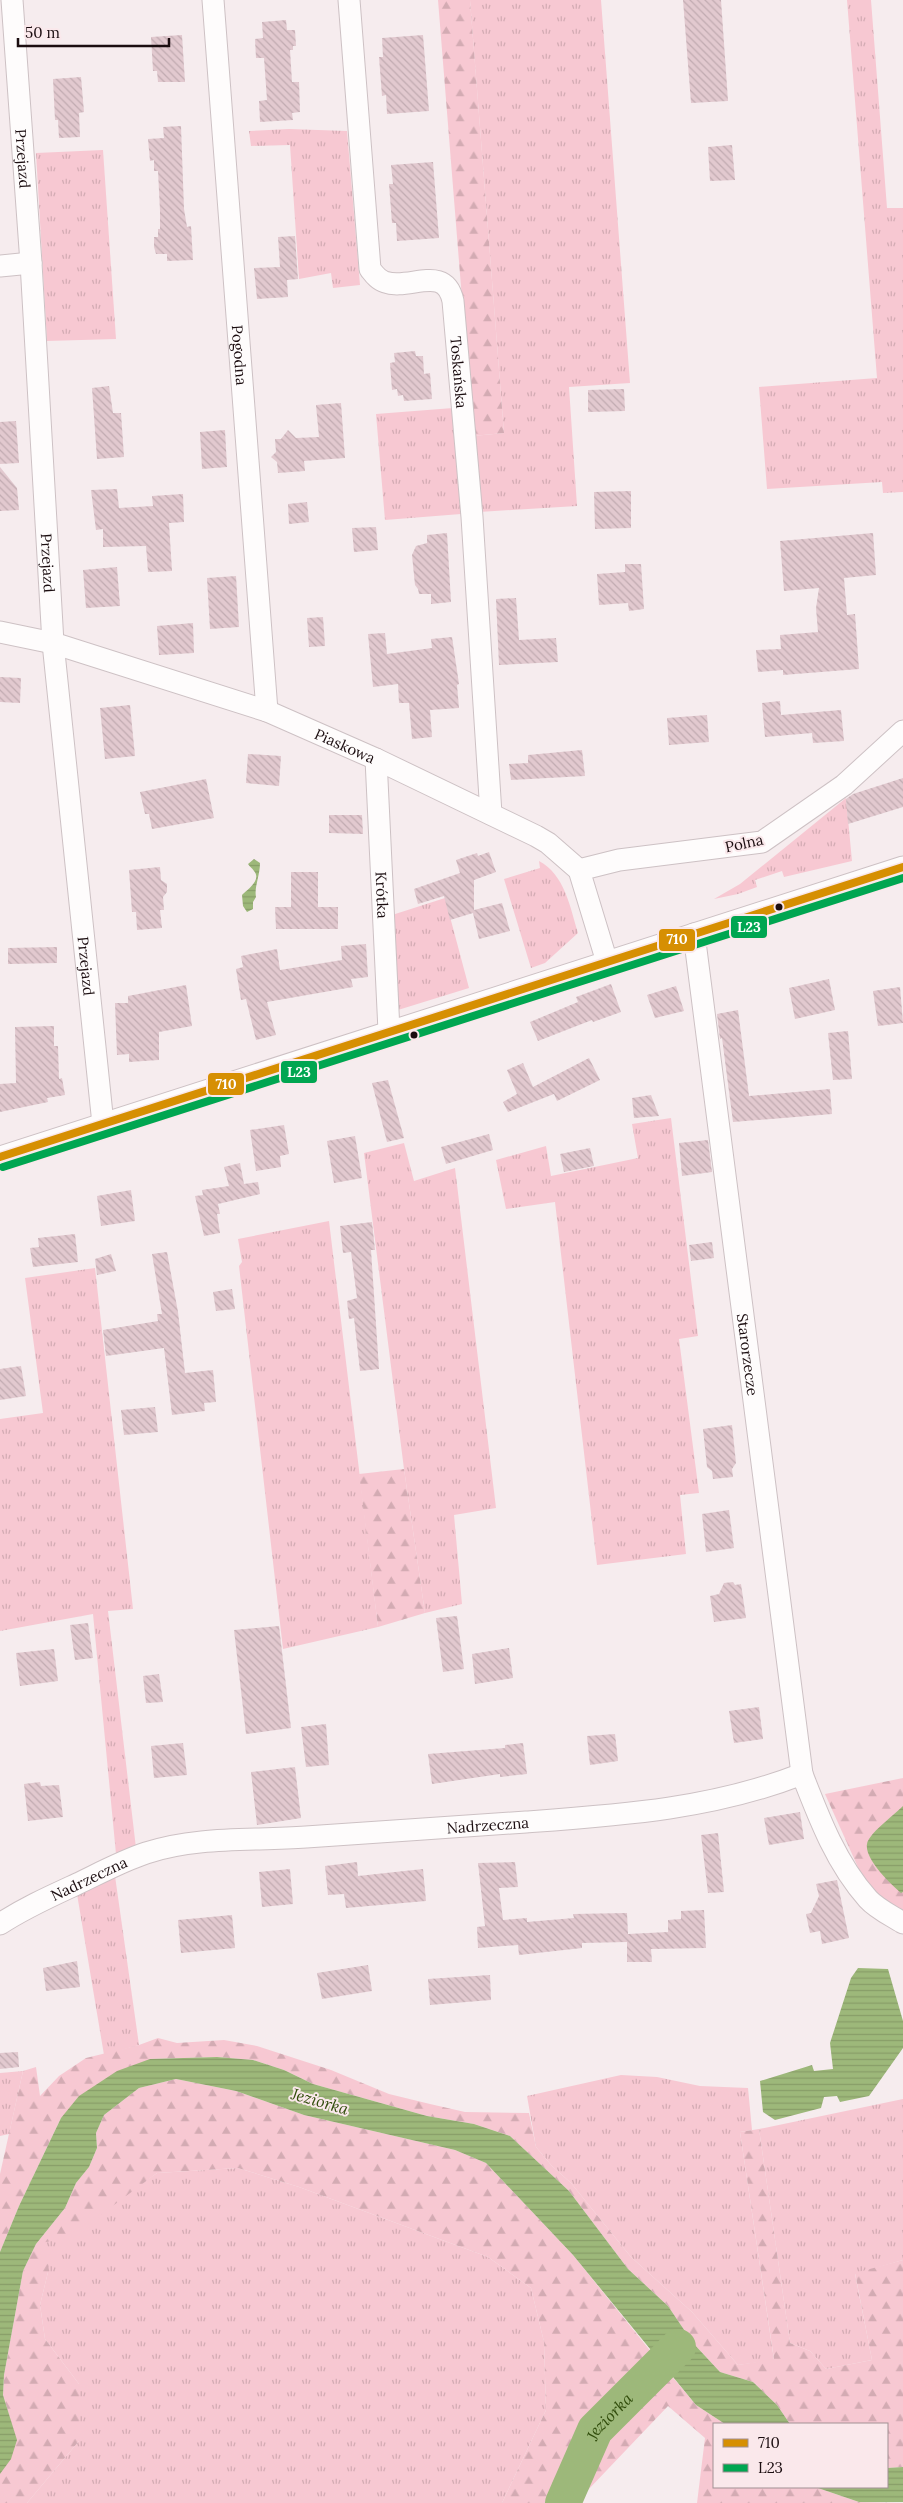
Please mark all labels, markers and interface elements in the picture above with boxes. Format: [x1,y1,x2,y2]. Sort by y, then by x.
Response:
scale bar [18,15,169,47]
text: 50 m [25,23,60,42]
street label: Przejazd [12,128,35,189]
street label: Pogodna [228,324,252,386]
street label: Toskańska [447,335,472,409]
street label: Przejazd [37,533,60,593]
street label: Piaskowa [312,724,379,767]
street label: Polna [723,830,765,856]
street label: Krótka [372,871,393,919]
unlabelled marker [774,902,784,912]
line badge: L23 [730,915,768,939]
text: L23 [737,918,761,936]
line badge: 710 [658,928,696,952]
text: 710 [666,930,688,948]
street label: Przejazd [74,935,99,997]
unlabelled marker [409,1030,419,1040]
line badge: L23 [280,1060,318,1084]
text: L23 [287,1063,311,1081]
line badge: 710 [207,1072,245,1096]
text: 710 [215,1075,237,1093]
street label: Starorzecze [733,1312,763,1397]
street label: Nadrzeczna [446,1812,530,1837]
street label: Nadrzeczna [48,1852,130,1904]
water label: Jeziorka [288,2083,351,2119]
water label: Jeziorka [581,2388,637,2444]
legend [713,2423,888,2488]
text: 710 [758,2433,780,2452]
text: L23 [758,2458,783,2477]

